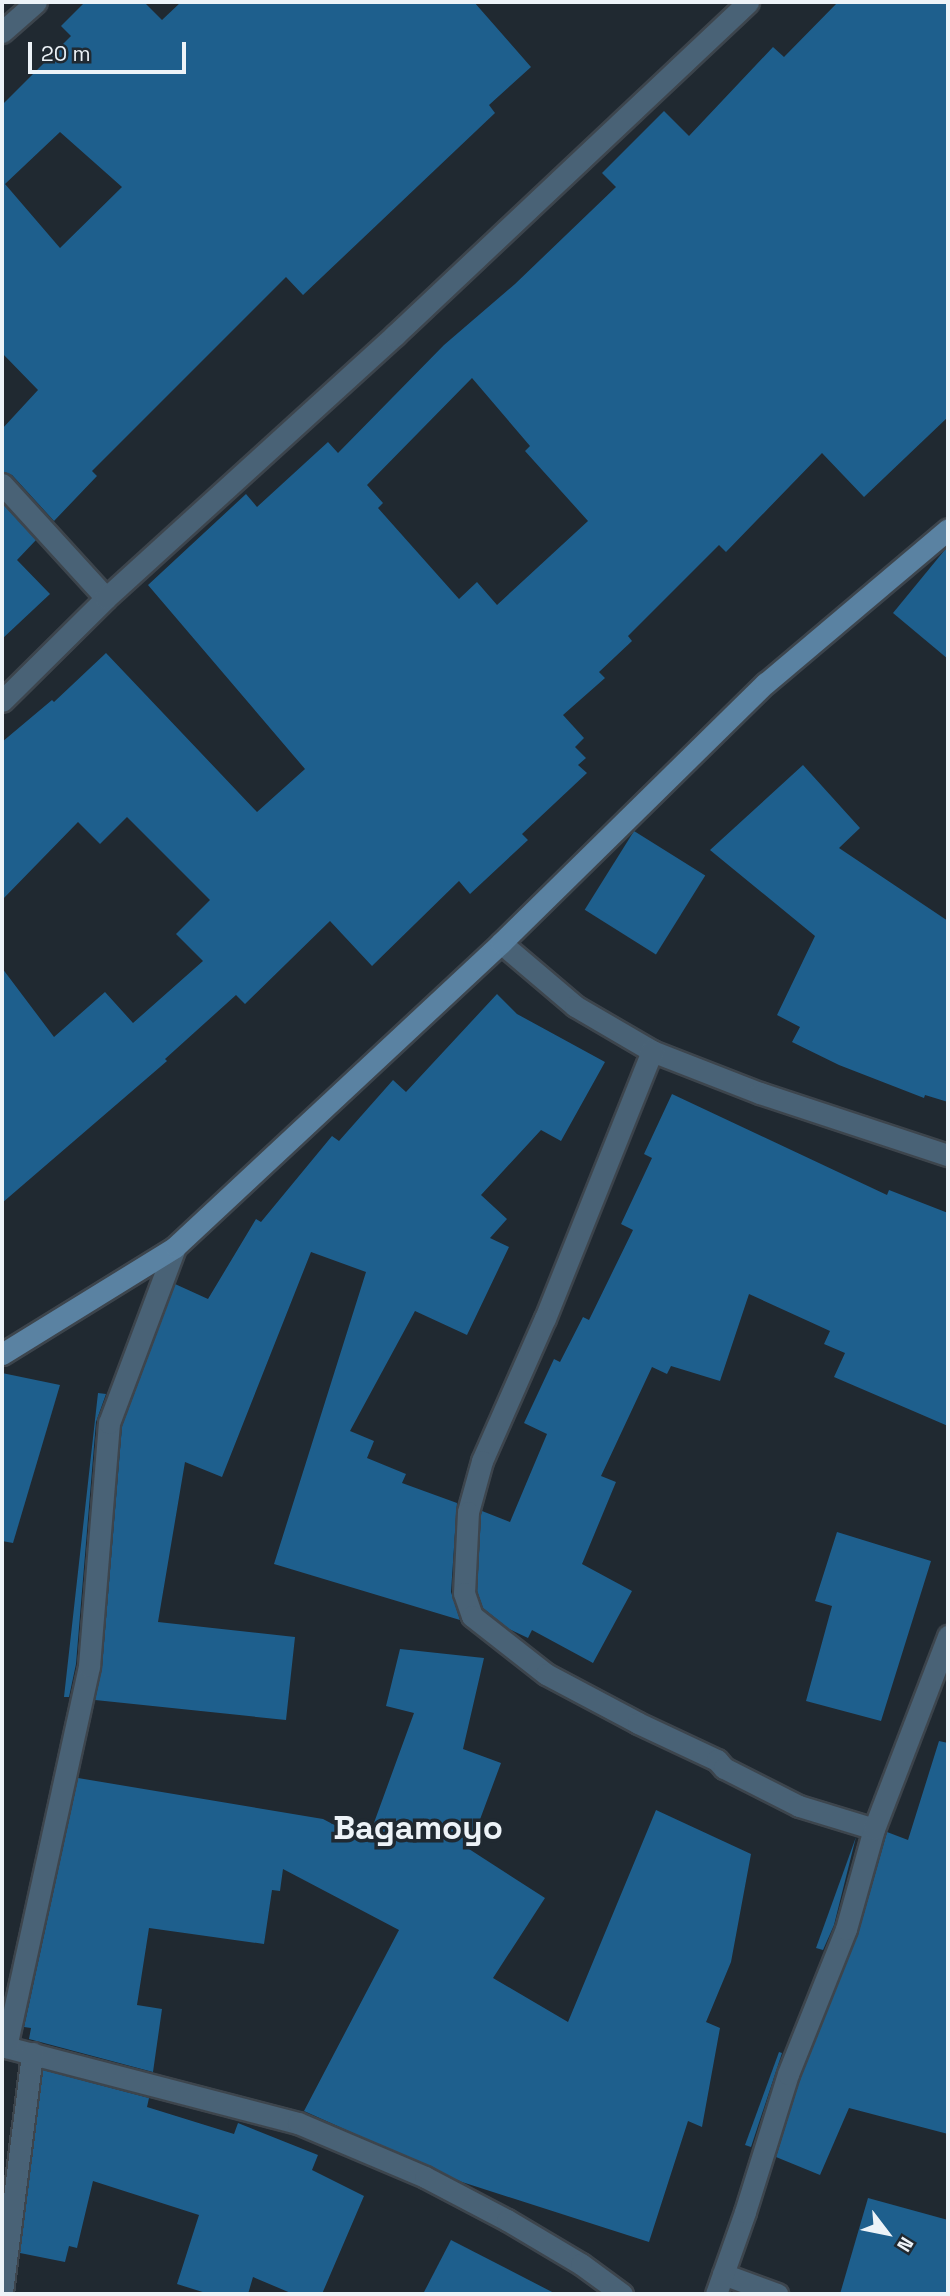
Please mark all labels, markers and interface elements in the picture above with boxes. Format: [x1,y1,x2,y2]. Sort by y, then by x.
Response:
scale bar [32,28,189,72]
text: 20 m [41,40,91,67]
district label: Bagamoyo [333,1809,503,1849]
north arrow [852,2198,922,2268]
text: N [891,2232,919,2256]

